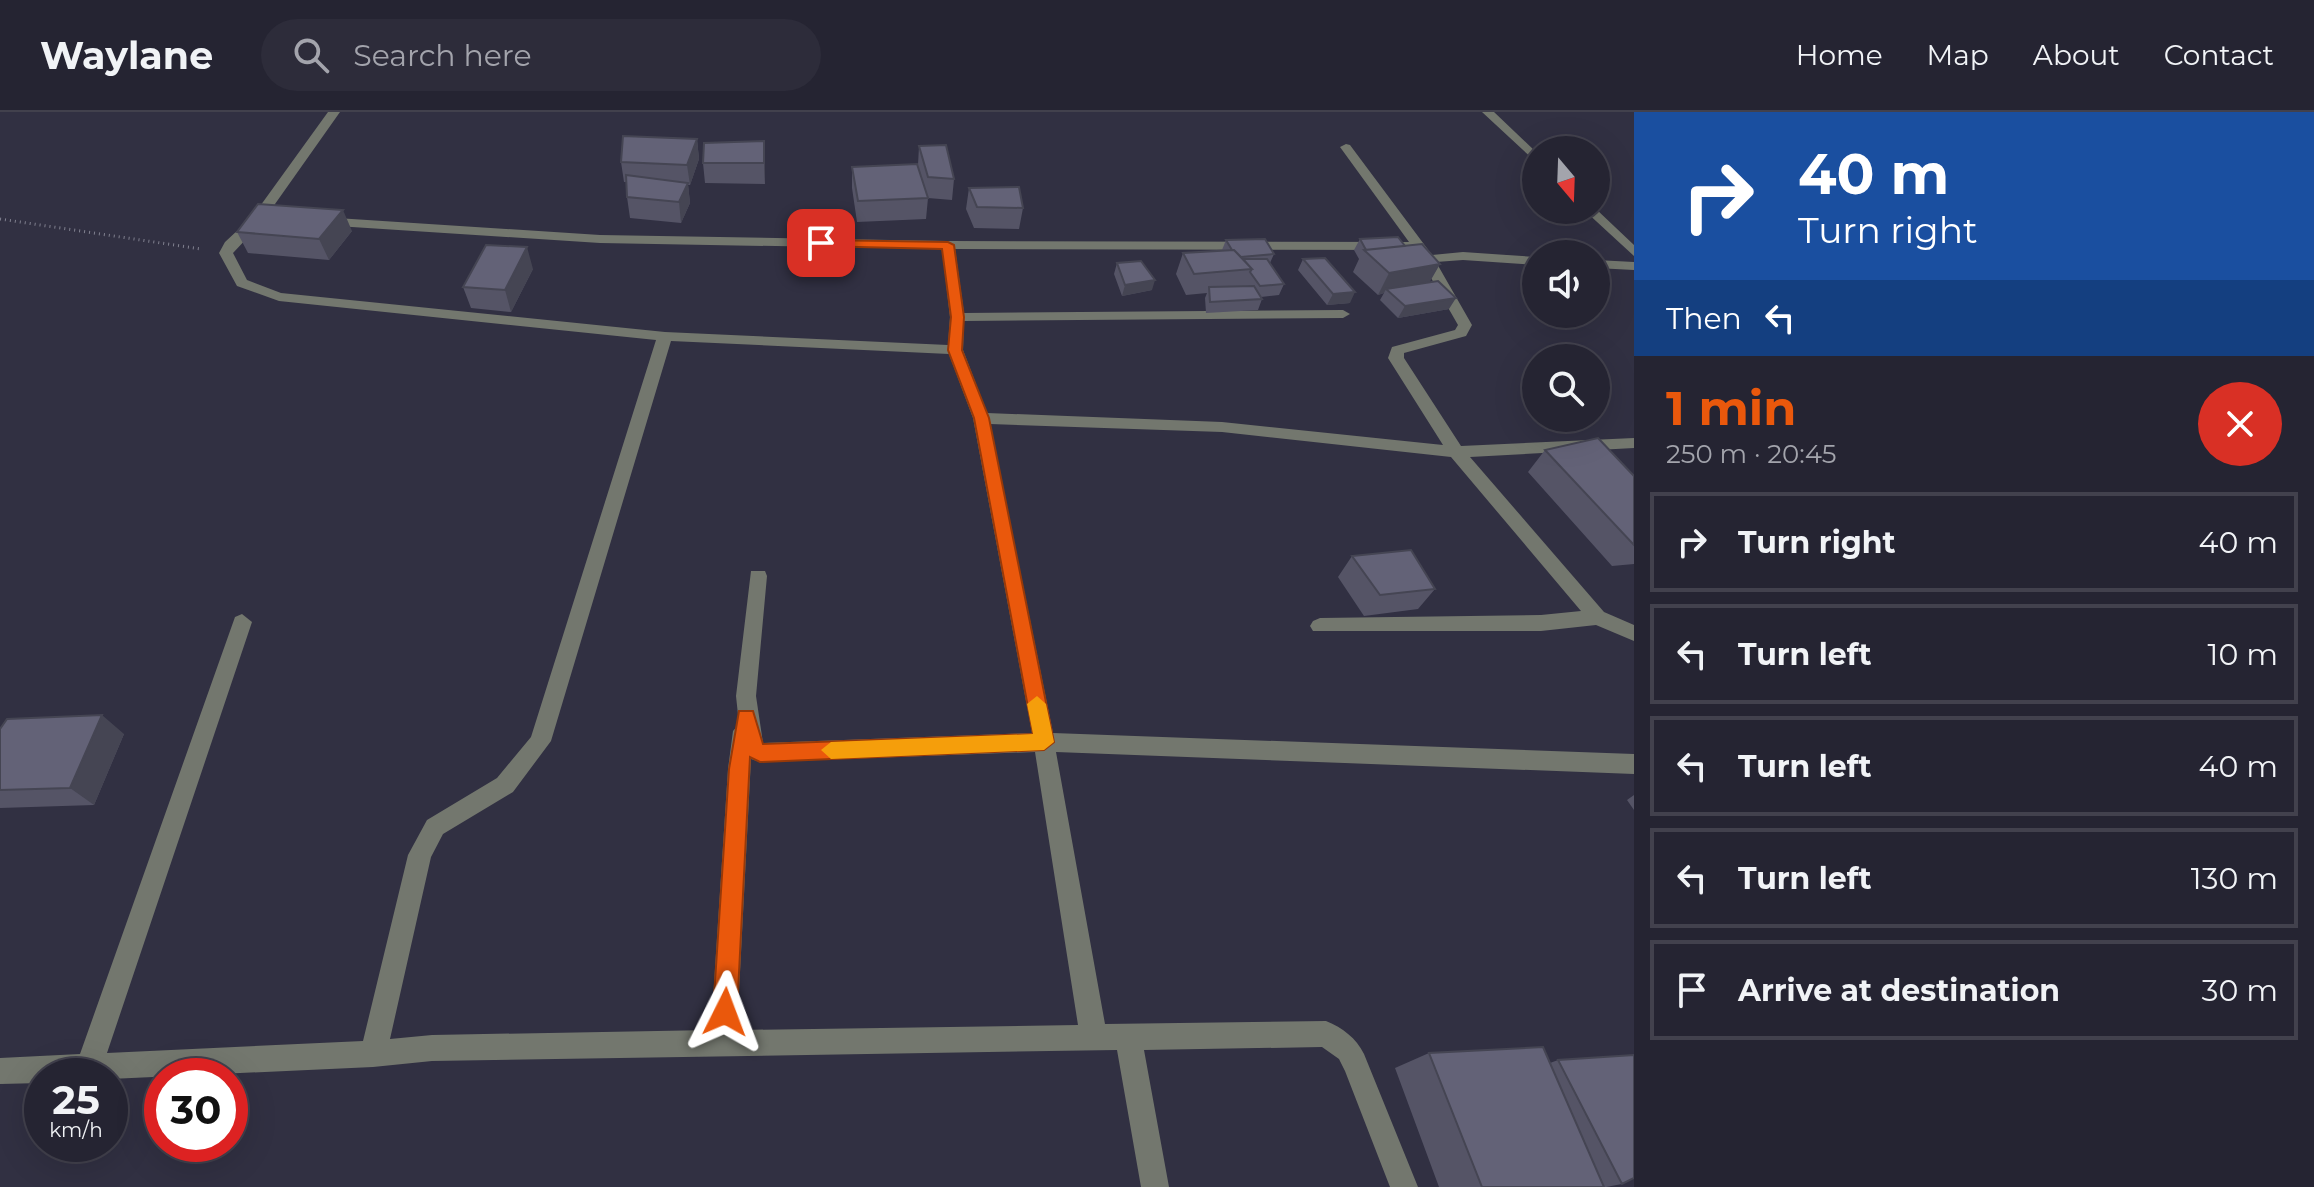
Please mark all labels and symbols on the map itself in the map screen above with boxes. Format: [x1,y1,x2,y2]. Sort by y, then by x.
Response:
north arrow [1522,136,1610,224]
pin [787,209,855,277]
position arrow [683,970,767,1054]
speed limit sign: 30 [144,1058,248,1162]

